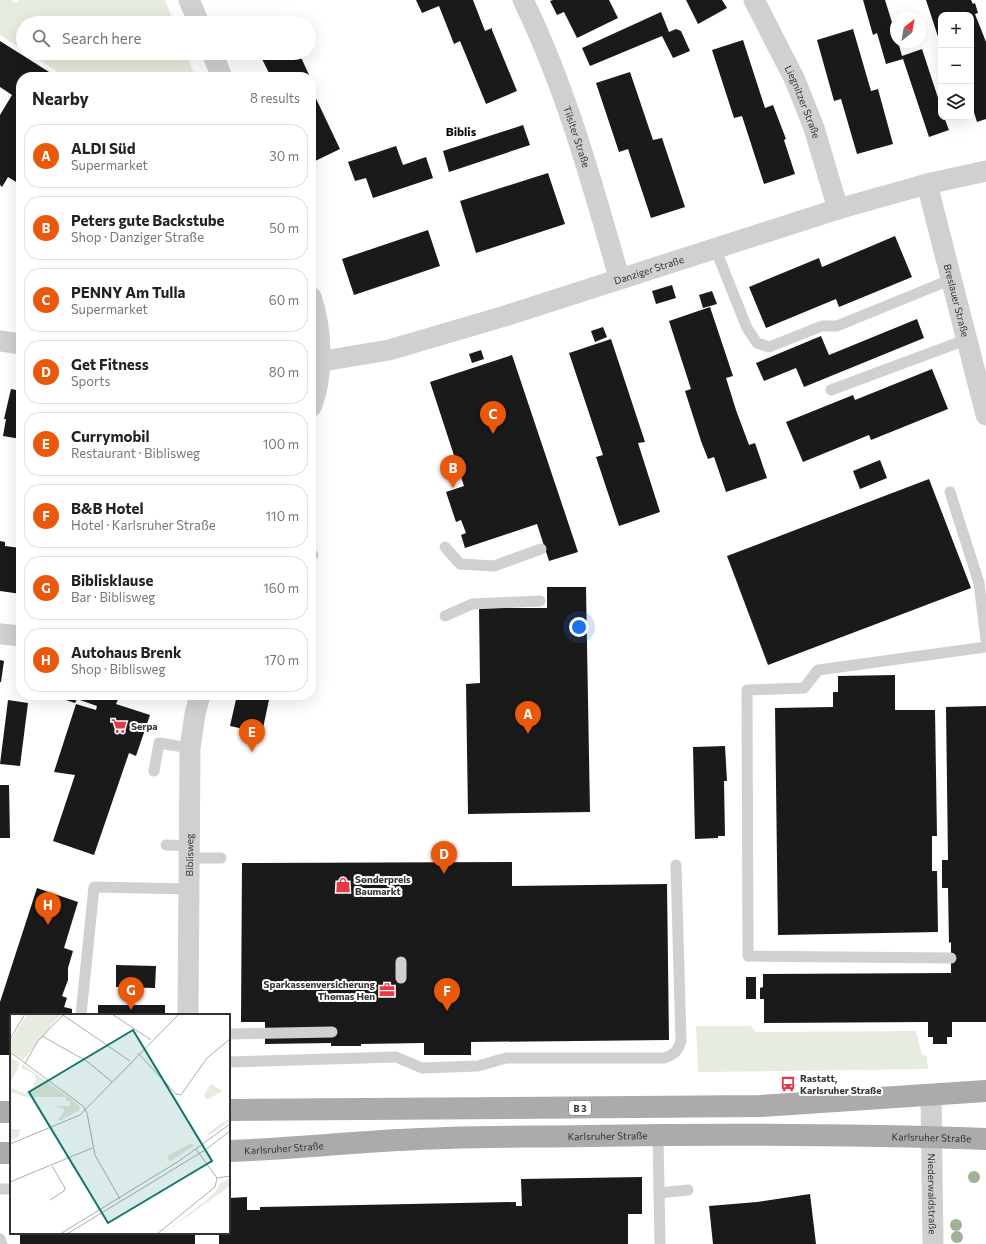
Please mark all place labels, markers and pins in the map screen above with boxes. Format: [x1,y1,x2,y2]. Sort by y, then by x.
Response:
pin: C [480,401,506,434]
pin: B [440,455,466,488]
pin: A [515,701,541,734]
supermarket icon: Serpa [110,717,128,735]
pin: E [239,719,265,752]
place label: Serpa [131,720,158,732]
pin: D [431,841,457,874]
place label: Sonderpreis Baumarkt [355,873,411,897]
shop icon: Sonderpreis Baumarkt [334,876,352,894]
pin: H [35,892,61,925]
pin: G [118,977,144,1010]
place label: Sparkassenversicherung Thomas Hen [264,978,375,1002]
pin: F [434,978,460,1011]
office icon: Sparkassenversicherung Thomas Hen [378,981,396,999]
place label: Rastatt, Karlsruher Straße [800,1072,882,1096]
bus stop icon: Rastatt, Karlsruher Straße [779,1075,797,1093]

